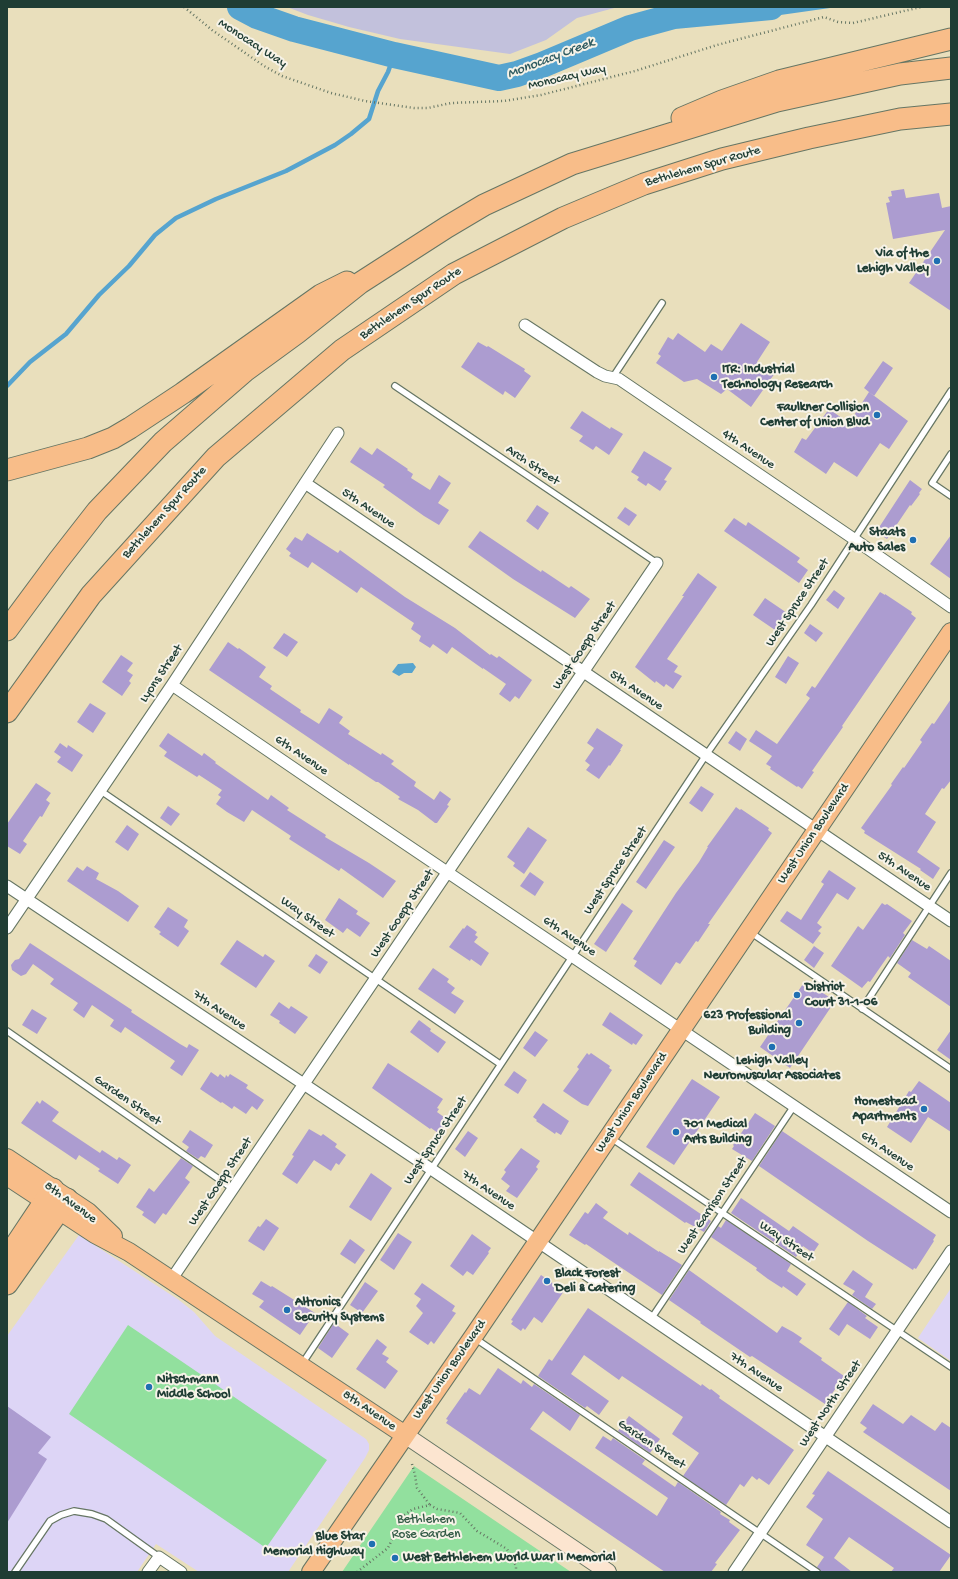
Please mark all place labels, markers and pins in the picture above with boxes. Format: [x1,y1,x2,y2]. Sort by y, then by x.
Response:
place label: Via of the Lehigh Valley [857,246,929,277]
marker: Via of the Lehigh Valley [932,256,942,266]
place label: ITR: Industrial Technology Research [722,362,833,393]
marker: ITR: Industrial Technology Research [709,372,719,382]
place label: Faulkner Collision Center of Union Blvd [760,400,869,431]
marker: Faulkner Collision Center of Union Blvd [872,410,882,420]
place label: Staats Auto Sales [848,525,905,556]
marker: Staats Auto Sales [908,535,918,545]
place label: District Court 31-1-06 [805,980,877,1011]
marker: District Court 31-1-06 [792,990,802,1000]
place label: 623 Professional Building [704,1008,791,1039]
marker: 623 Professional Building [794,1018,804,1028]
marker: Lehigh Valley Neuromuscular Associates [767,1042,777,1052]
place label: Lehigh Valley Neuromuscular Associates [704,1053,840,1084]
place label: Homestead Apartments [853,1094,916,1125]
marker: Homestead Apartments [919,1104,929,1114]
place label: 701 Medical Arts Building [684,1117,752,1148]
marker: 701 Medical Arts Building [671,1127,681,1137]
place label: Black Forest Deli & Catering [555,1266,635,1297]
marker: Black Forest Deli & Catering [542,1276,552,1286]
place label: Altronics Security Systems [295,1295,384,1326]
marker: Altronics Security Systems [282,1305,292,1315]
place label: Nitschmann Middle School [157,1372,231,1403]
marker: Nitschmann Middle School [144,1382,154,1392]
place label: Blue Star Memorial Highway [263,1529,364,1560]
marker: Blue Star Memorial Highway [367,1539,377,1549]
place label: West Bethlehem World War II Memorial [403,1550,616,1566]
marker: West Bethlehem World War II Memorial [390,1553,400,1563]

